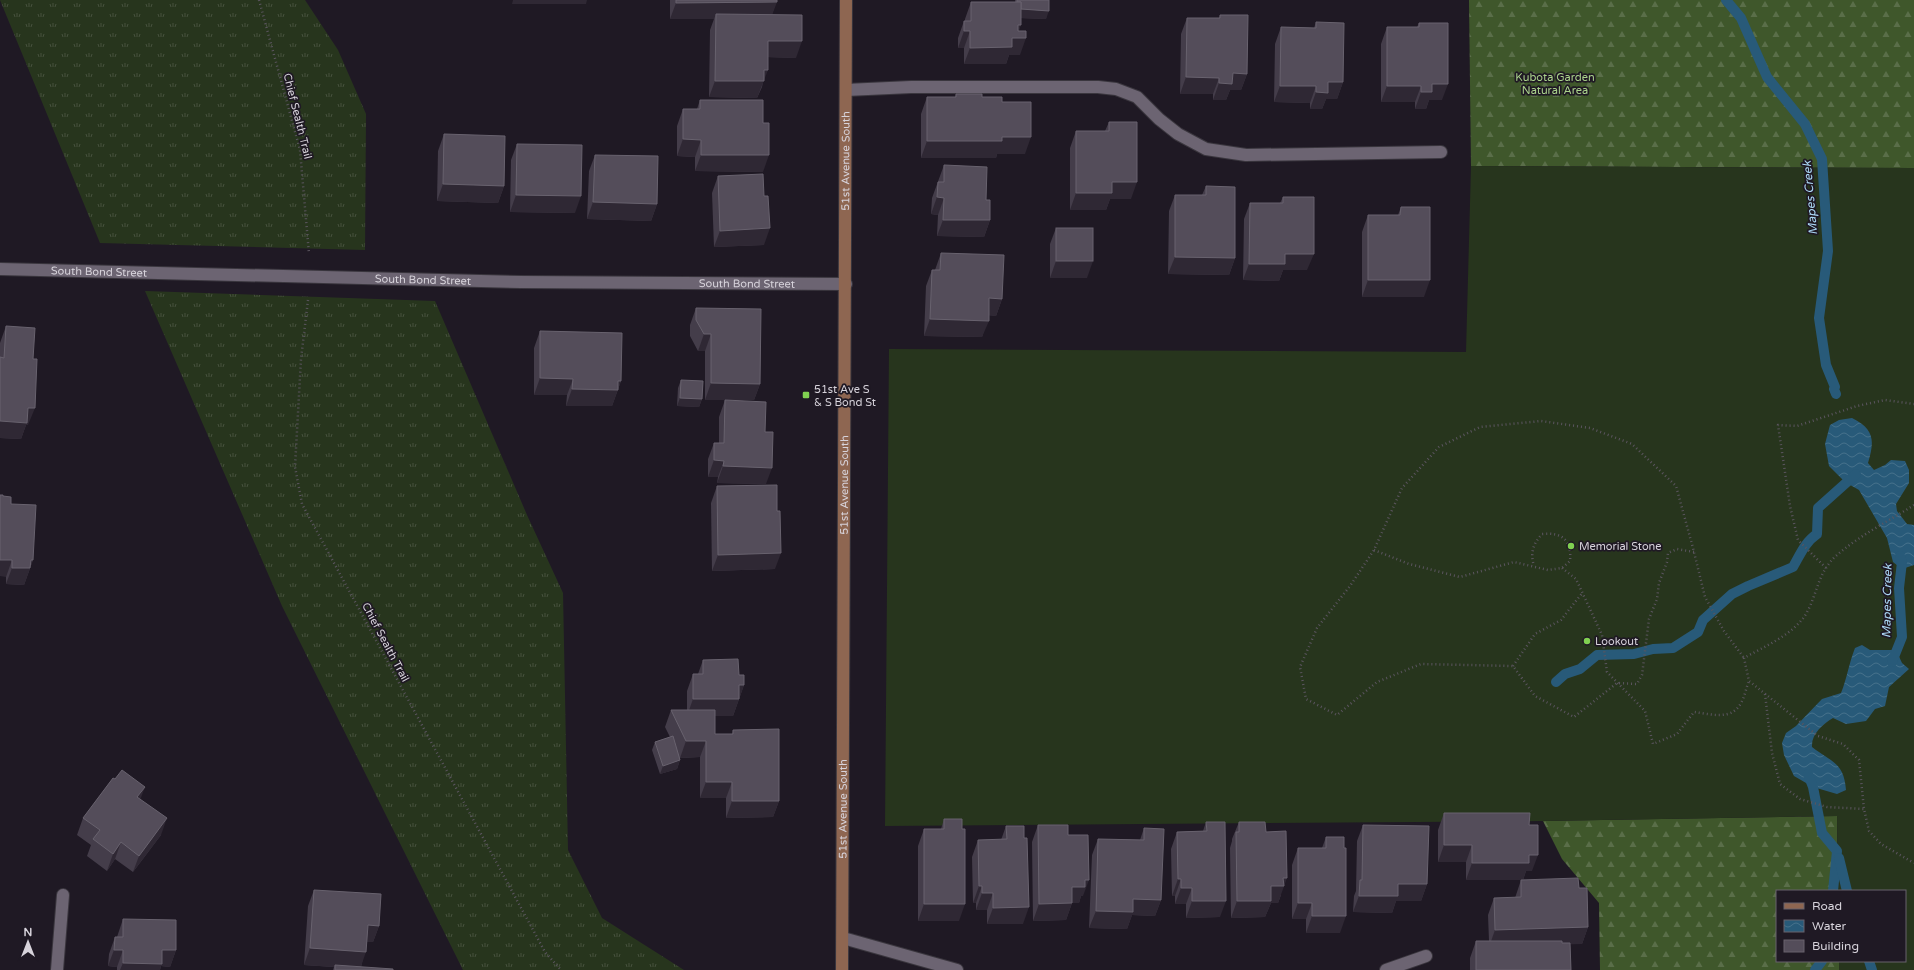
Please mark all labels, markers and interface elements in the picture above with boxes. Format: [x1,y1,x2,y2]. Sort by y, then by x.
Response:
park label: Kubota Garden Natural Area [1515,71,1595,97]
street label: Chief Sealth Trail [281,72,314,160]
street label: 51st Avenue South [839,111,853,211]
water label: Mapes Creek [1800,159,1820,236]
street label: South Bond Street [51,264,147,280]
street label: South Bond Street [375,272,471,288]
street label: South Bond Street [699,277,795,291]
place label: 51st Ave S & S Bond St [814,383,876,409]
marker: 51st Ave S & S Bond St [801,390,811,400]
street label: 51st Avenue South [838,435,851,535]
place label: Memorial Stone [1579,540,1662,553]
marker: Memorial Stone [1566,541,1576,551]
water label: Mapes Creek [1879,562,1895,638]
street label: Chief Sealth Trail [359,600,412,684]
place label: Lookout [1595,635,1638,648]
marker: Lookout [1582,636,1592,646]
street label: 51st Avenue South [836,759,850,859]
legend [1776,890,1906,962]
text: Road [1812,899,1842,913]
text: Water [1812,919,1847,933]
north arrow [8,922,48,962]
text: N [24,926,32,939]
text: Building [1812,939,1859,953]

